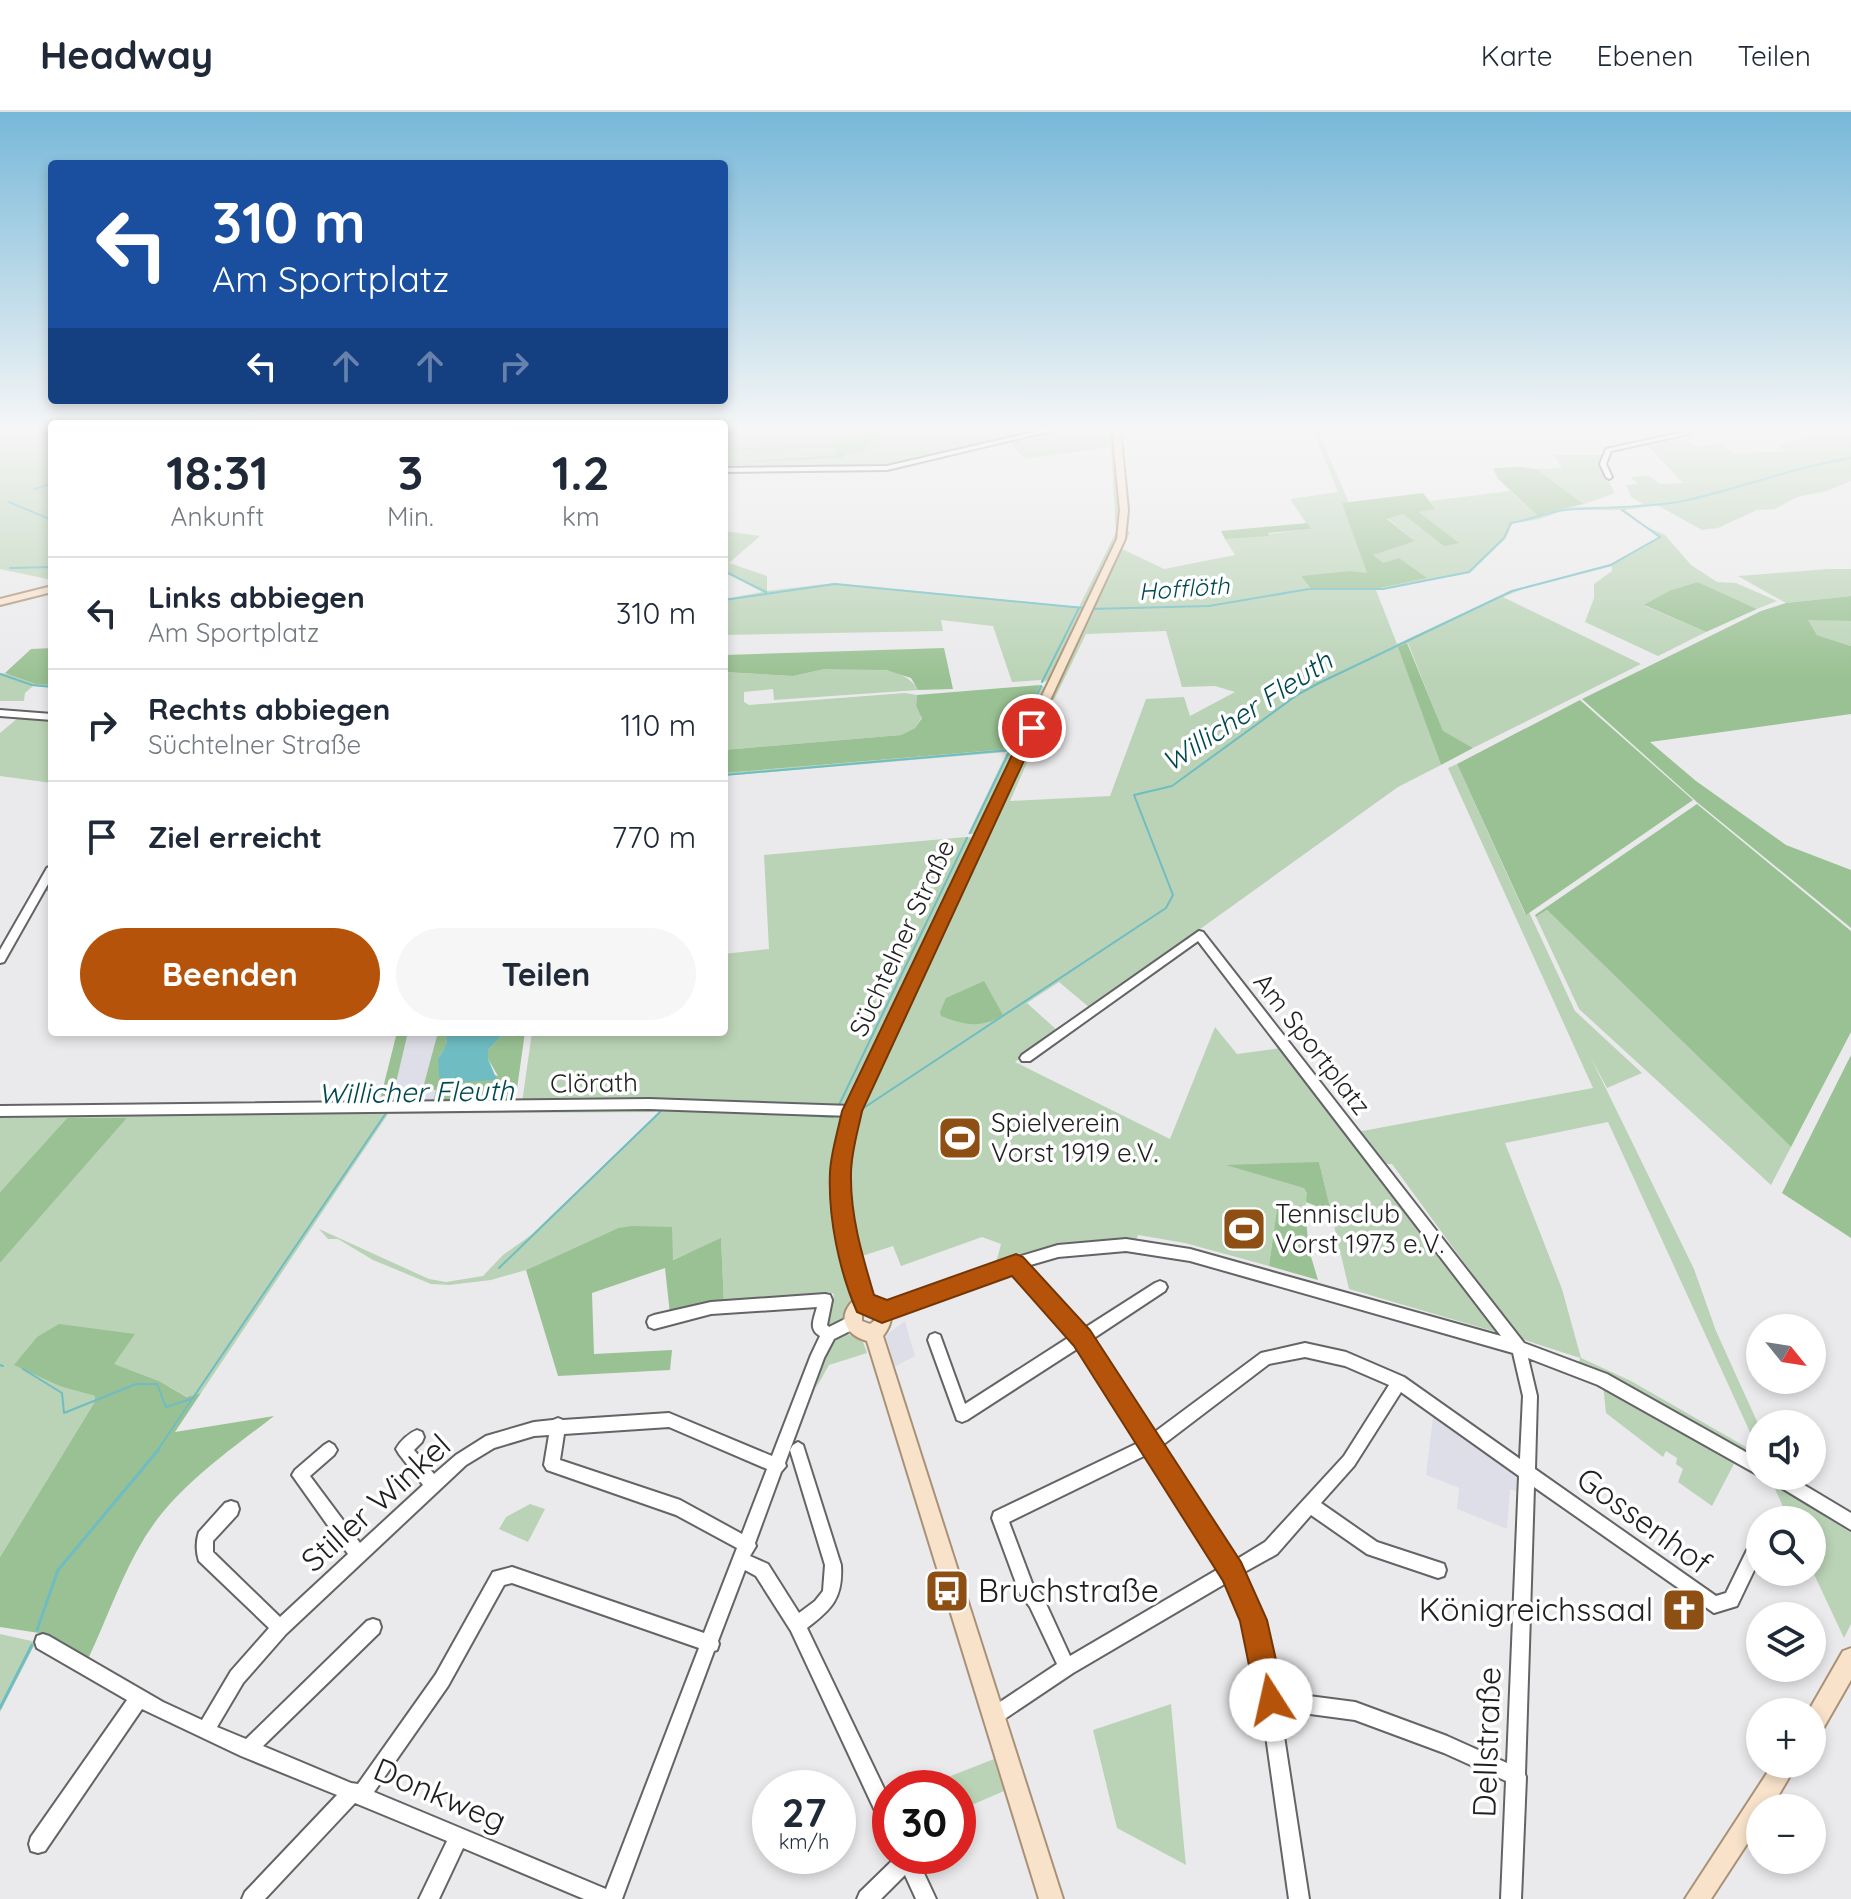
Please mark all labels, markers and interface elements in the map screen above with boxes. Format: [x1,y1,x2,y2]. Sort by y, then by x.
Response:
text: Headway [40,31,213,79]
text: Karte [1481,38,1553,73]
text: Ebenen [1597,38,1693,73]
text: Teilen [1737,38,1811,73]
text: 310 m [212,187,366,257]
icon: left [80,192,184,296]
text: Am Sportplatz [212,256,449,301]
icon: left [240,344,284,388]
icon: ahead [324,344,368,388]
icon: ahead [408,344,452,388]
icon: right [492,344,536,388]
text: 18:31 [166,442,269,502]
text: 3 [397,442,423,502]
text: 1.2 [552,442,610,502]
text: Ankunft [171,500,264,533]
text: Min. [387,500,434,533]
text: km [562,500,600,533]
water label: Hofflöth [1138,570,1231,606]
text: Links abbiegen [148,578,365,616]
icon: left [80,591,124,635]
text: 310 m [616,594,696,632]
text: Am Sportplatz [148,616,319,649]
water label: Willicher Fleuth [1155,642,1339,779]
text: Rechts abbiegen [148,690,390,728]
pin [998,694,1066,762]
icon: right [80,703,124,747]
text: 110 m [620,706,696,744]
icon: arrive [1010,706,1054,750]
text: Süchtelner Straße [148,728,361,761]
icon: arrive [80,815,124,859]
text: Ziel erreicht [148,818,322,856]
text: 770 m [612,818,696,856]
street label: Süchtelner Straße [842,834,962,1041]
button: Beenden [80,928,380,1020]
button: Teilen [396,928,696,1020]
street label: Am Sportplatz [1247,966,1378,1121]
street label: Clörath [550,1065,638,1100]
water label: Willicher Fleuth [318,1072,515,1111]
place label: Spielverein Vorst 1919 e.V. [991,1106,1158,1169]
sports icon: Spielverein Vorst 1919 e.V. [936,1114,984,1162]
place label: Tennisclub Vorst 1973 e.V. [1275,1197,1444,1260]
sports icon: Tennisclub Vorst 1973 e.V. [1220,1205,1268,1253]
north arrow [1746,1314,1826,1394]
map controls [1746,1314,1826,1874]
button: sound [1746,1410,1826,1490]
street label: Stiller Winkel [292,1425,458,1580]
street label: Gossenhof [1569,1458,1720,1583]
button: search [1746,1506,1826,1586]
bus stop icon: Bruchstraße [923,1567,971,1615]
place label: Bruchstraße [978,1570,1159,1610]
church icon: Königreichssaal [1660,1586,1708,1634]
place label: Königreichssaal [1419,1589,1653,1629]
button: layers [1746,1602,1826,1682]
position arrow [1229,1658,1313,1742]
street label: Dellstraße [1463,1666,1509,1818]
button: + [1746,1698,1826,1778]
street label: Donkweg [368,1748,513,1840]
speed limit sign: 30 [872,1770,976,1874]
text: 27 [782,1787,826,1837]
button: − [1746,1794,1826,1874]
text: km/h [779,1829,829,1854]

